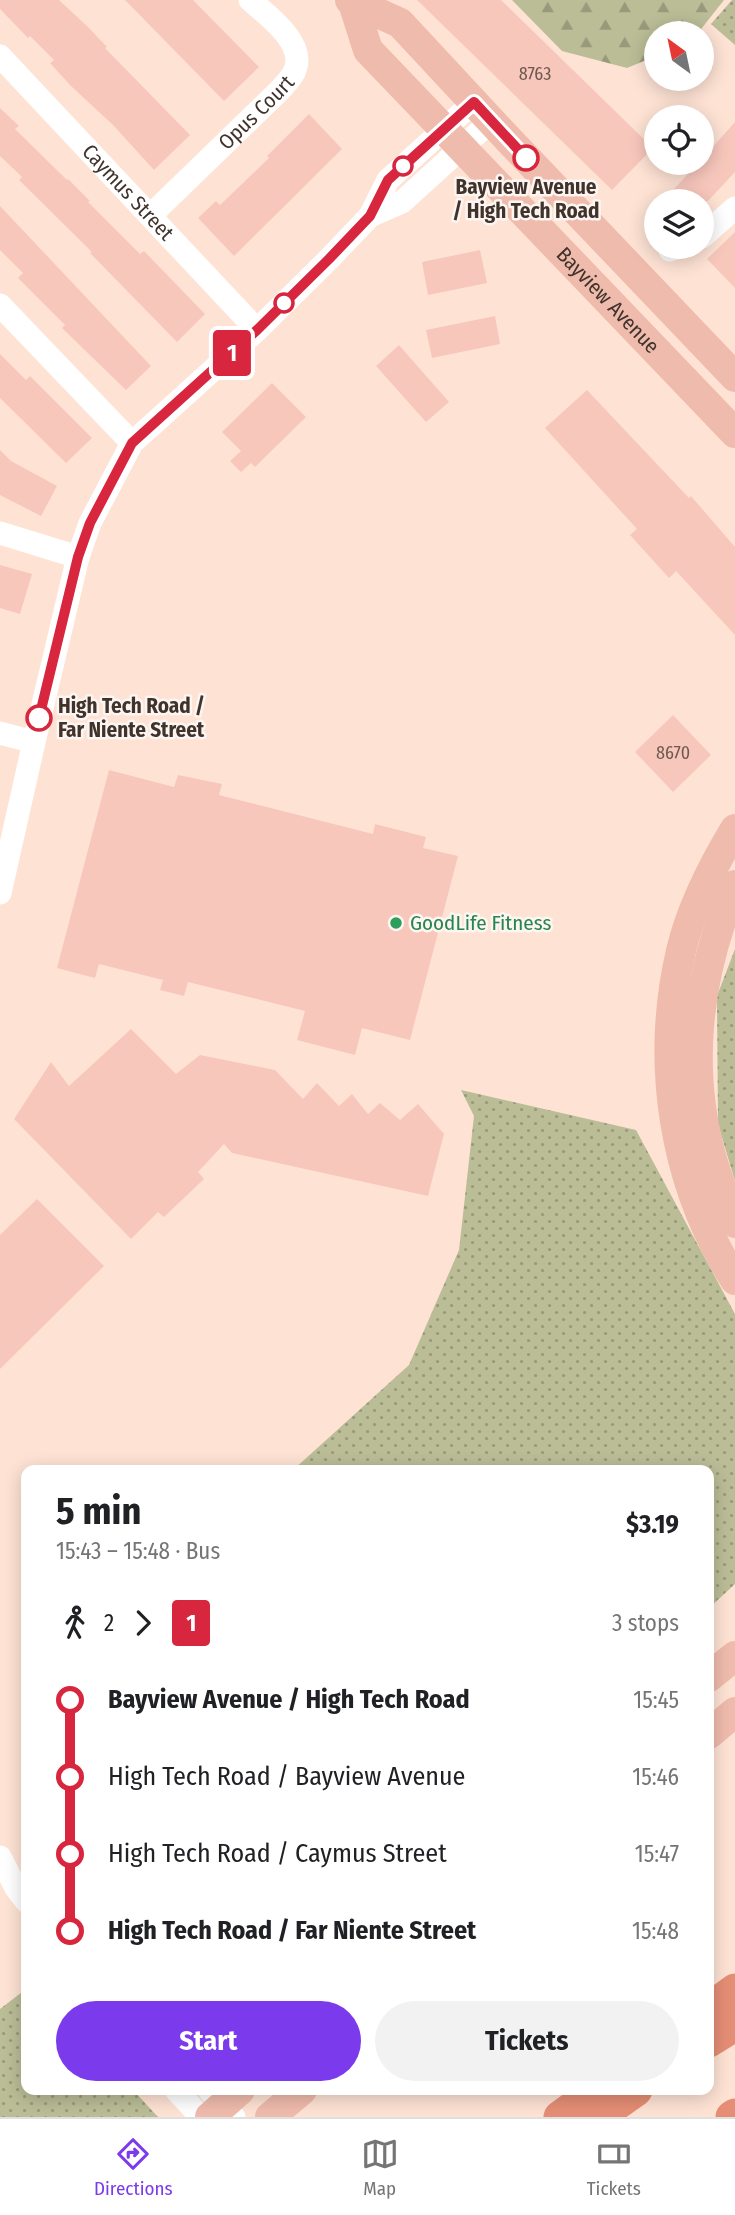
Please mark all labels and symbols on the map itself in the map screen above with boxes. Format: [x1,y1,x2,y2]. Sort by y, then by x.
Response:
north arrow [644,21,714,91]
house number: 8763 [519,63,551,85]
street label: Opus Court [213,70,300,155]
street label: Caymus Street [77,139,179,246]
marker: Bayview Avenue / High Tech Road [513,145,539,171]
unlabelled marker [393,156,413,176]
place label: Bayview Avenue / High Tech Road [453,174,599,224]
street label: Bayview Avenue [551,242,665,359]
unlabelled marker [274,293,294,313]
line badge: 1 [209,330,255,376]
place label: High Tech Road / Far Niente Street [58,693,205,743]
marker: High Tech Road / Far Niente Street [26,705,52,731]
house number: 8670 [656,742,690,764]
place label: GoodLife Fitness [410,910,551,936]
marker: GoodLife Fitness [388,915,404,931]

